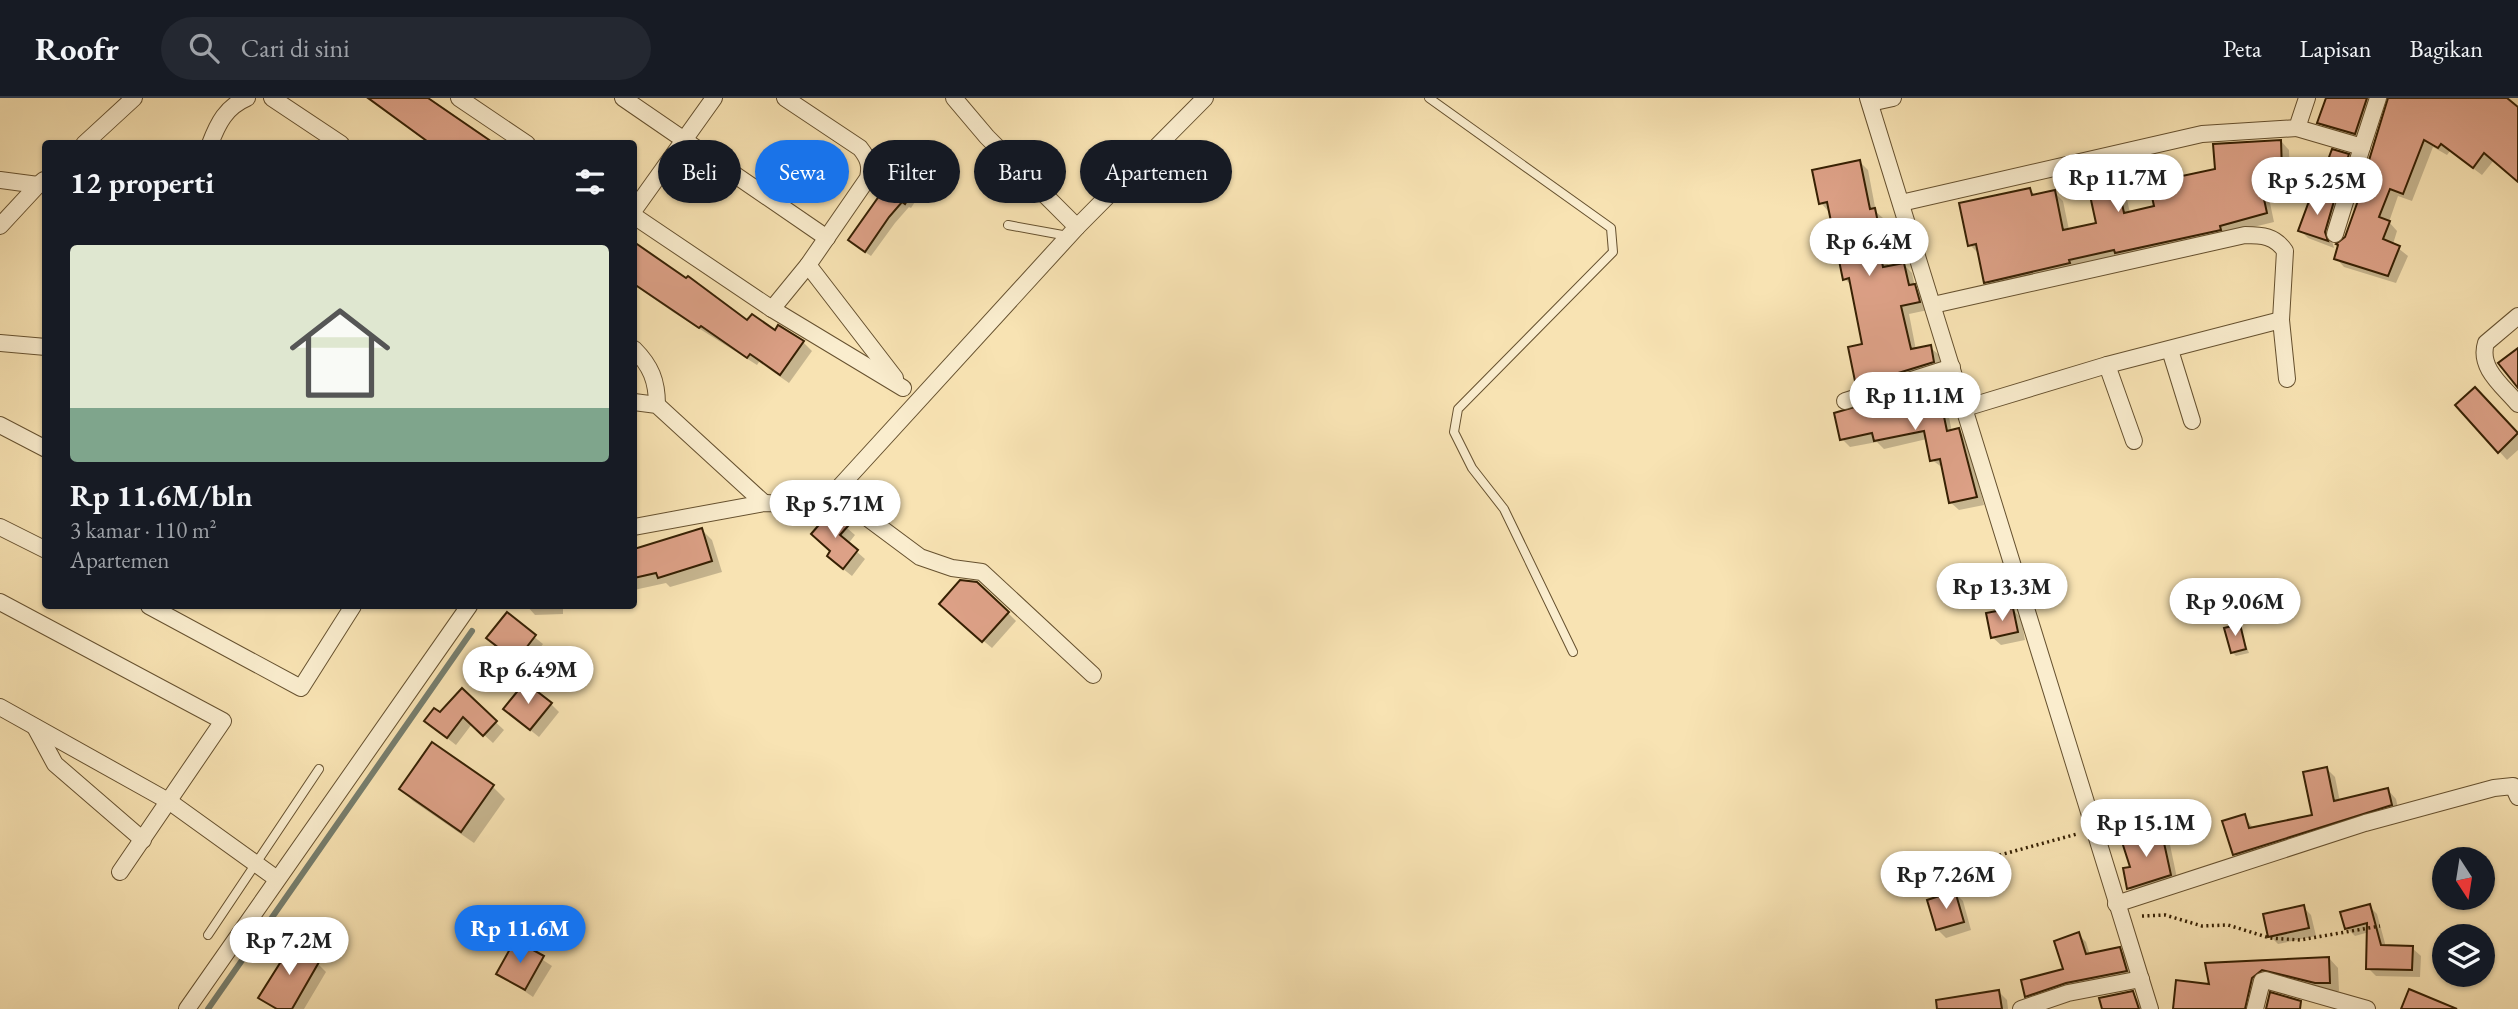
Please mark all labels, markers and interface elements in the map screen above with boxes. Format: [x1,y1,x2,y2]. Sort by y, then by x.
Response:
search box [161,17,651,80]
text: Roofr [35,27,119,70]
icon: search [185,29,223,67]
text: Cari di sini [241,31,350,65]
text: Peta [2223,33,2262,64]
text: Lapisan [2300,33,2372,64]
text: Bagikan [2410,33,2483,64]
chip: Beli [658,140,741,203]
chip: Sewa [755,140,849,203]
chip: Filter [863,140,960,203]
chip: Baru [974,140,1066,203]
chip: Apartemen [1080,140,1232,203]
pin: Rp 11.7M [2046,155,2190,214]
pin: Rp 5.25M [2245,158,2389,217]
text: Rp 11.7M [2069,162,2167,192]
text: 12 properti [70,163,214,202]
icon: filters [571,163,609,201]
text: Rp 5.25M [2268,165,2366,195]
pin: Rp 6.4M [1804,218,1934,278]
text: Rp 6.4M [1826,226,1912,256]
icon: home [277,290,403,416]
pin: Rp 11.1M [1843,372,1987,432]
text: Rp 11.1M [1866,380,1964,410]
text: Rp 11.6M/bln [70,476,253,515]
pin: Rp 5.71M [763,480,907,540]
text: Rp 5.71M [786,488,884,518]
text: 3 kamar · 110 m² [70,515,217,545]
text: Apartemen [70,545,169,575]
pin: Rp 13.3M [1930,564,2074,623]
text: Rp 13.3M [1953,571,2051,601]
pin: Rp 9.06M [2163,578,2307,638]
text: Rp 9.06M [2186,586,2284,616]
pin: Rp 6.49M [456,646,600,706]
text: Rp 6.49M [479,654,577,684]
pin: Rp 15.1M [2074,800,2218,859]
text: Rp 15.1M [2097,807,2195,837]
north arrow [2432,847,2496,910]
map controls [2432,847,2495,987]
pin: Rp 7.26M [1874,852,2018,911]
text: Rp 7.26M [1897,859,1995,889]
pin: Rp 11.6M [448,906,592,965]
text: Rp 11.6M [471,913,569,943]
pin: Rp 7.2M [224,918,354,977]
button: layers [2432,924,2495,987]
text: Rp 7.2M [246,925,332,955]

